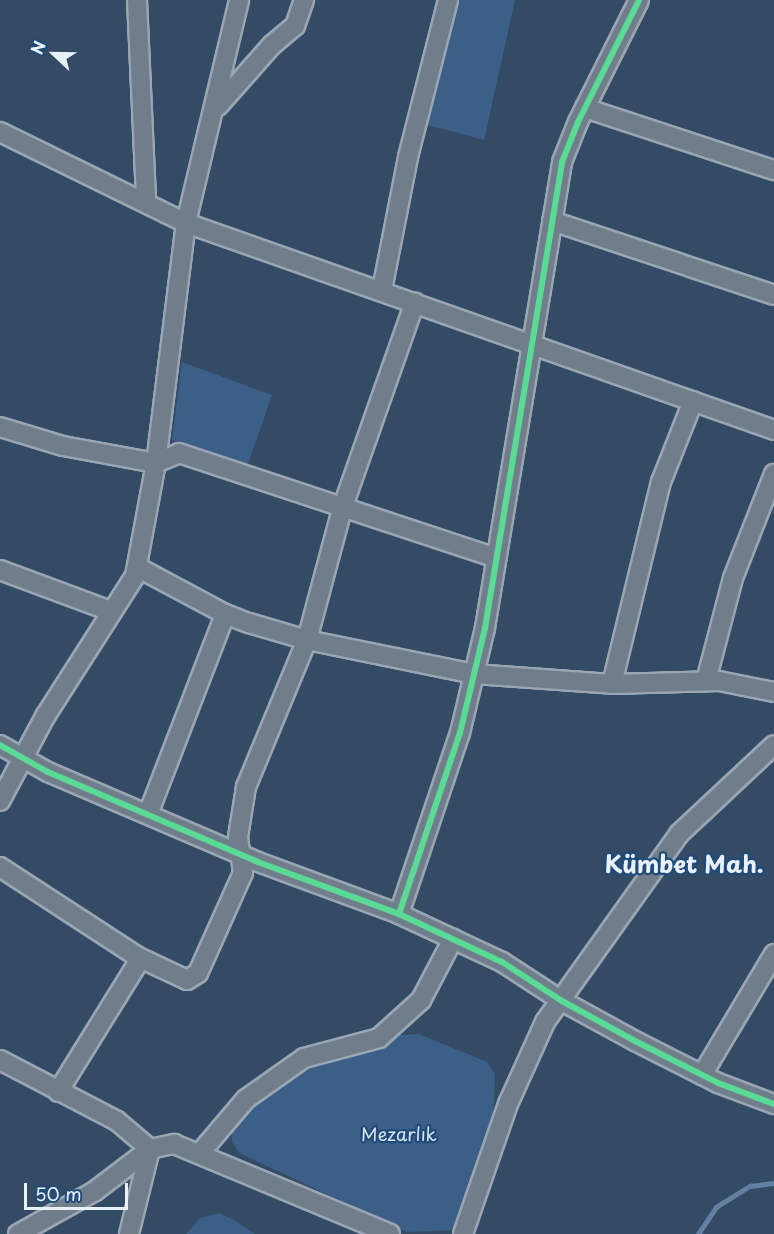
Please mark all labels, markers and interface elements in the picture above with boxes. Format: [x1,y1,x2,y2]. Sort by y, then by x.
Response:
north arrow [24,24,84,84]
text: N [24,37,51,58]
district label: Kümbet Mah. [603,850,765,878]
park label: Mezarlık [361,1123,437,1145]
scale bar [27,1171,130,1209]
text: 50 m [35,1180,82,1207]

